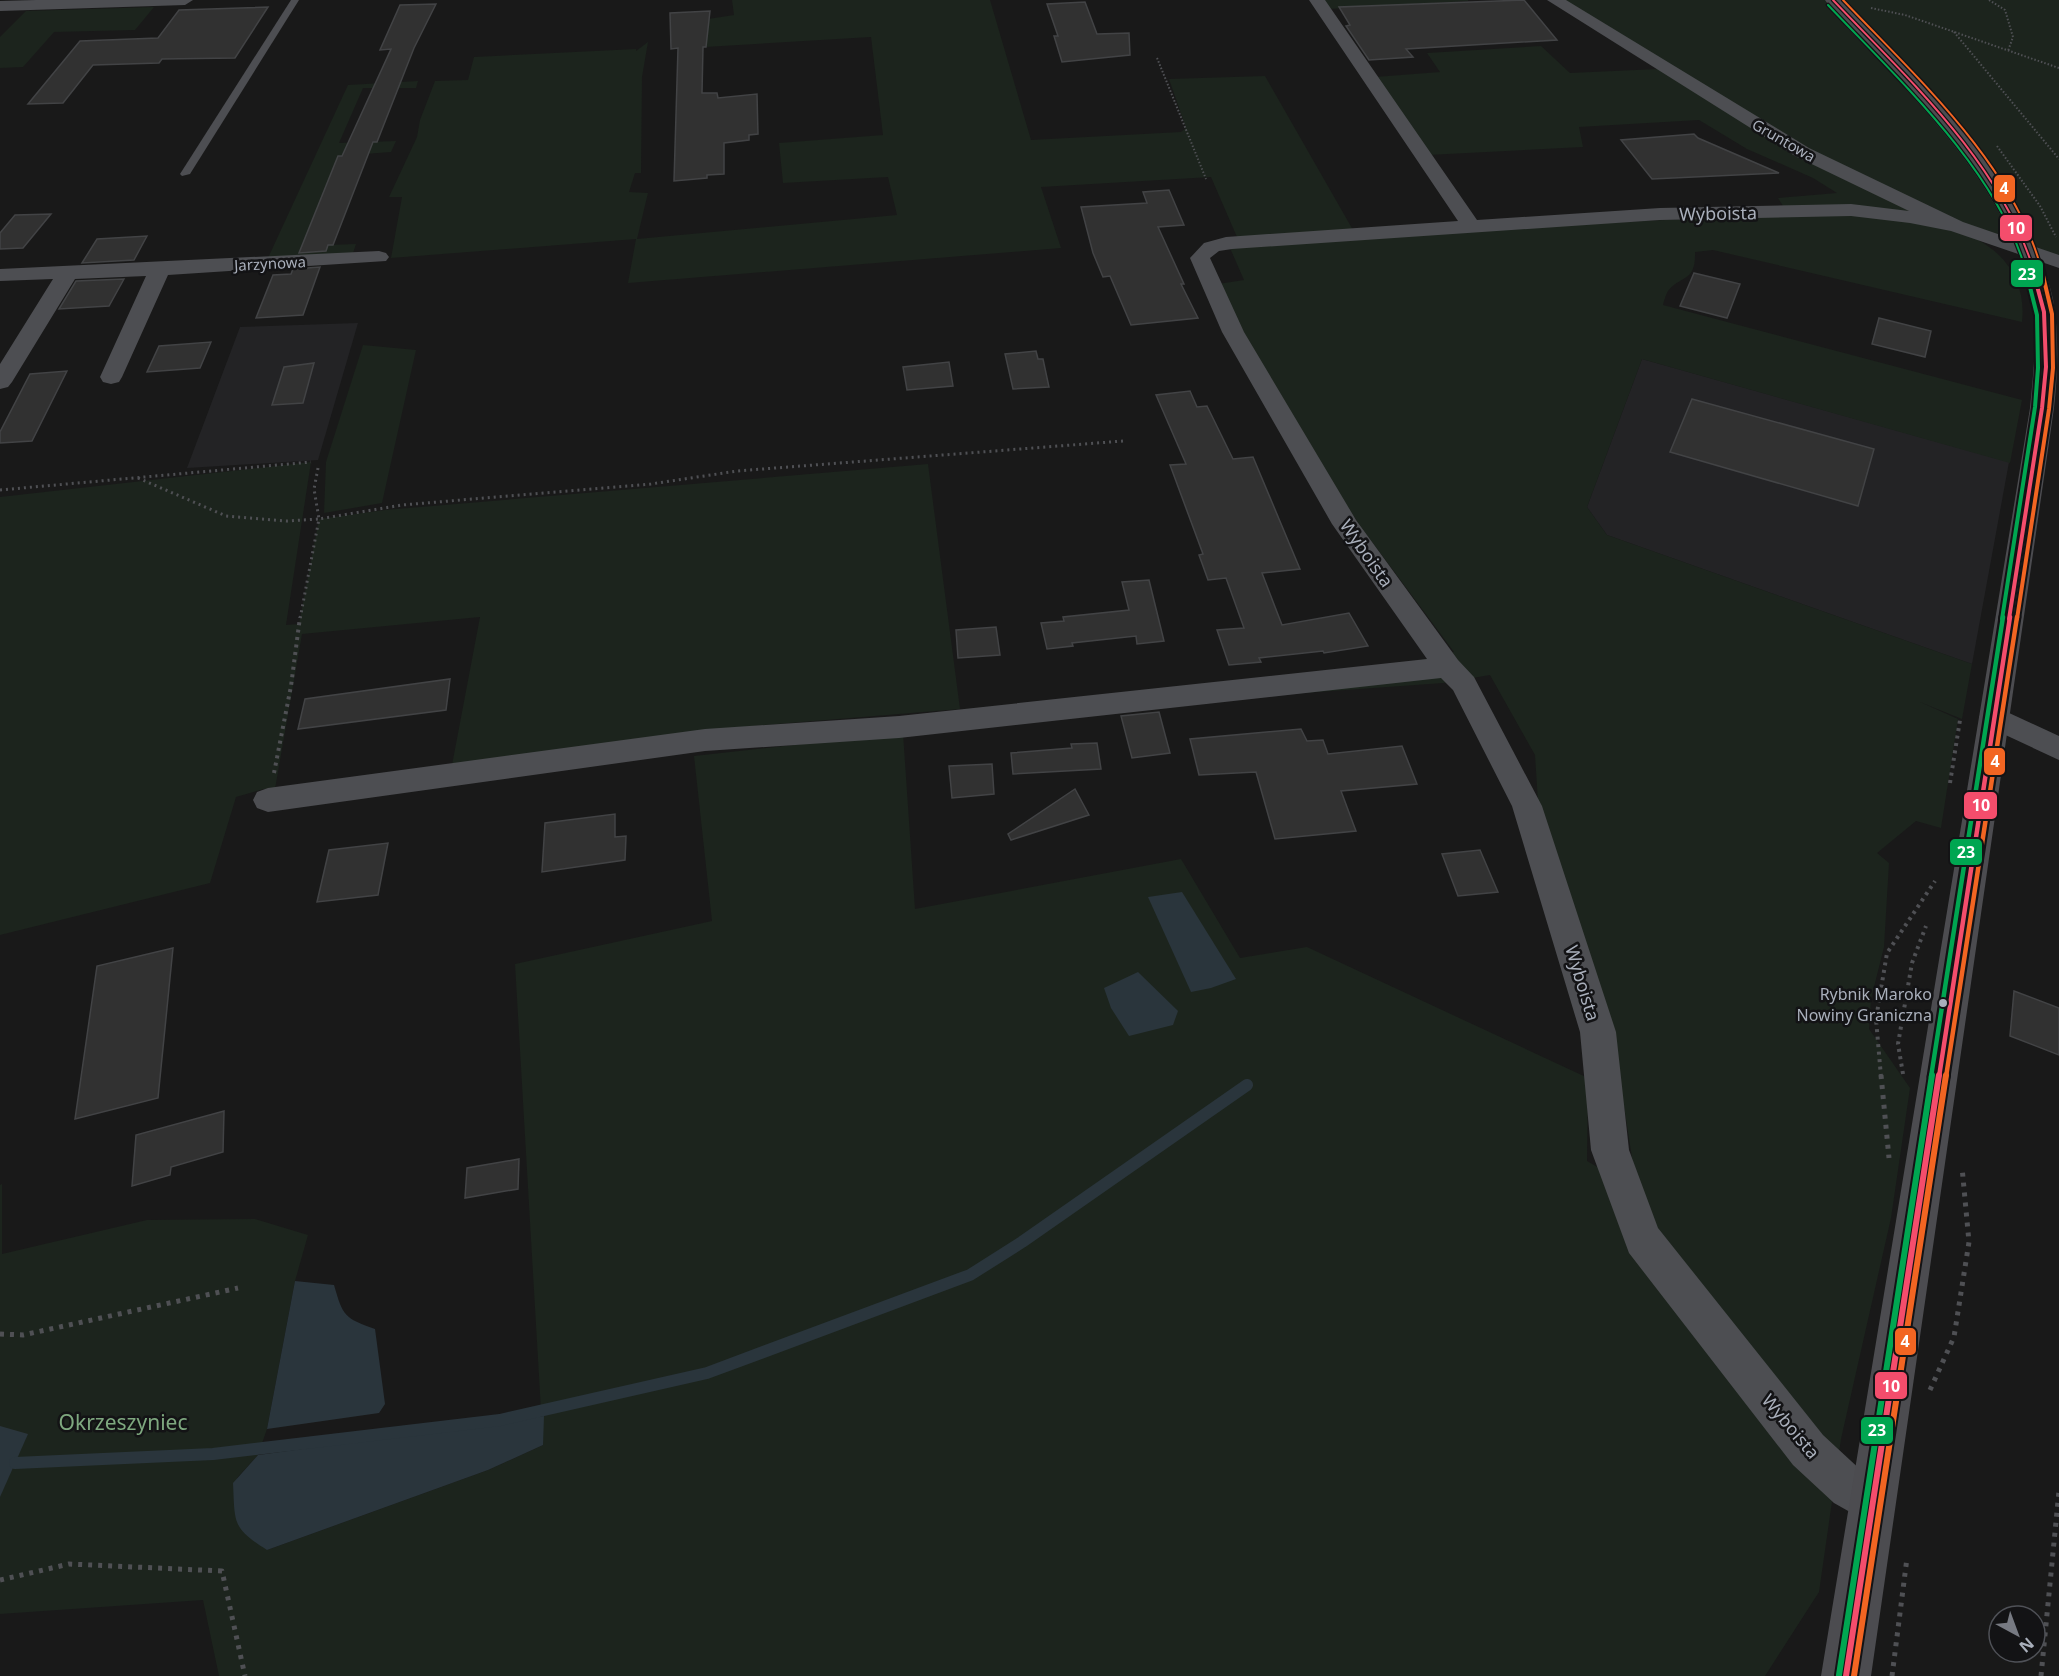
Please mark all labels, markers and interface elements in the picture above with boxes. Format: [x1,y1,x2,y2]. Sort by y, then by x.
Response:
street label: Gruntowa [1749,114,1819,166]
line badge: 4 [1993,174,2016,203]
text: 4 [1999,177,2009,199]
street label: Wyboista [1679,200,1757,226]
line badge: 10 [1999,214,2033,242]
text: 10 [2007,217,2025,239]
street label: Jarzynowa [232,251,306,275]
line badge: 23 [2010,259,2044,288]
text: 23 [2018,263,2036,285]
street label: Wyboista [1335,514,1399,592]
line badge: 4 [1983,747,2006,776]
text: 4 [1990,750,2000,772]
line badge: 10 [1963,791,1998,820]
text: 10 [1972,794,1990,816]
line badge: 23 [1949,838,1983,866]
text: 23 [1957,841,1975,863]
street label: Wyboista [1560,942,1606,1024]
place label: Rybnik Maroko Nowiny Graniczna [1797,983,1932,1026]
marker: Rybnik Maroko Nowiny Graniczna [1937,997,1949,1009]
line badge: 4 [1894,1327,1917,1356]
text: 4 [1900,1330,1910,1352]
line badge: 10 [1874,1371,1908,1400]
text: 10 [1882,1375,1900,1397]
street label: Wyboista [1757,1389,1825,1463]
park label: Okrzeszyniec [59,1408,187,1436]
line badge: 23 [1860,1416,1894,1445]
text: 23 [1868,1419,1886,1441]
north arrow [1987,1604,2047,1664]
text: N [2015,1633,2039,1658]

